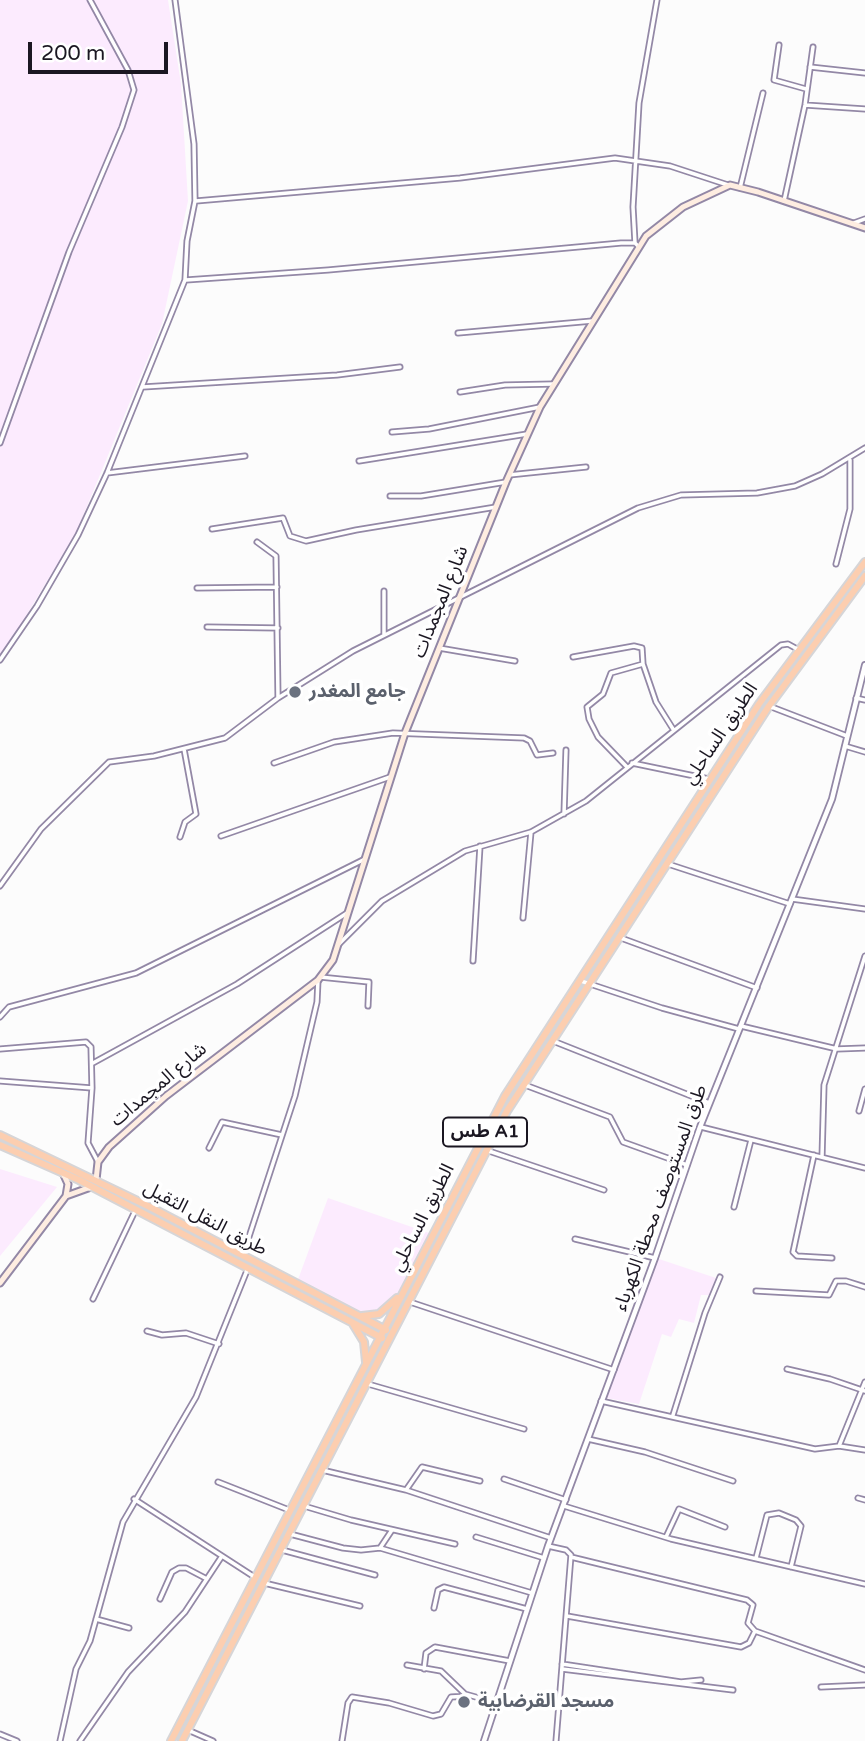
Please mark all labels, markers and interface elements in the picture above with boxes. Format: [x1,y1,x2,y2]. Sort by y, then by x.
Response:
scale bar [32,28,172,72]
text: 200 m [41,41,105,66]
street label: شارع المجمدات [408,543,474,661]
street label: الطريق الساحلي [679,679,763,789]
place label: جامع المغدر [309,681,406,703]
marker: جامع المغدر [287,684,303,700]
street label: شارع المجمدات [106,1038,212,1132]
street label: طرق المستوصف محطة الكهرباء [609,1082,713,1314]
road number: طس A1 [443,1118,527,1147]
street label: الطريق الساحلي [386,1160,460,1276]
street label: طريق النقل الثقيل [139,1177,271,1261]
place label: مسجد القرضابية [478,1691,614,1713]
marker: مسجد القرضابية [456,1694,472,1710]

